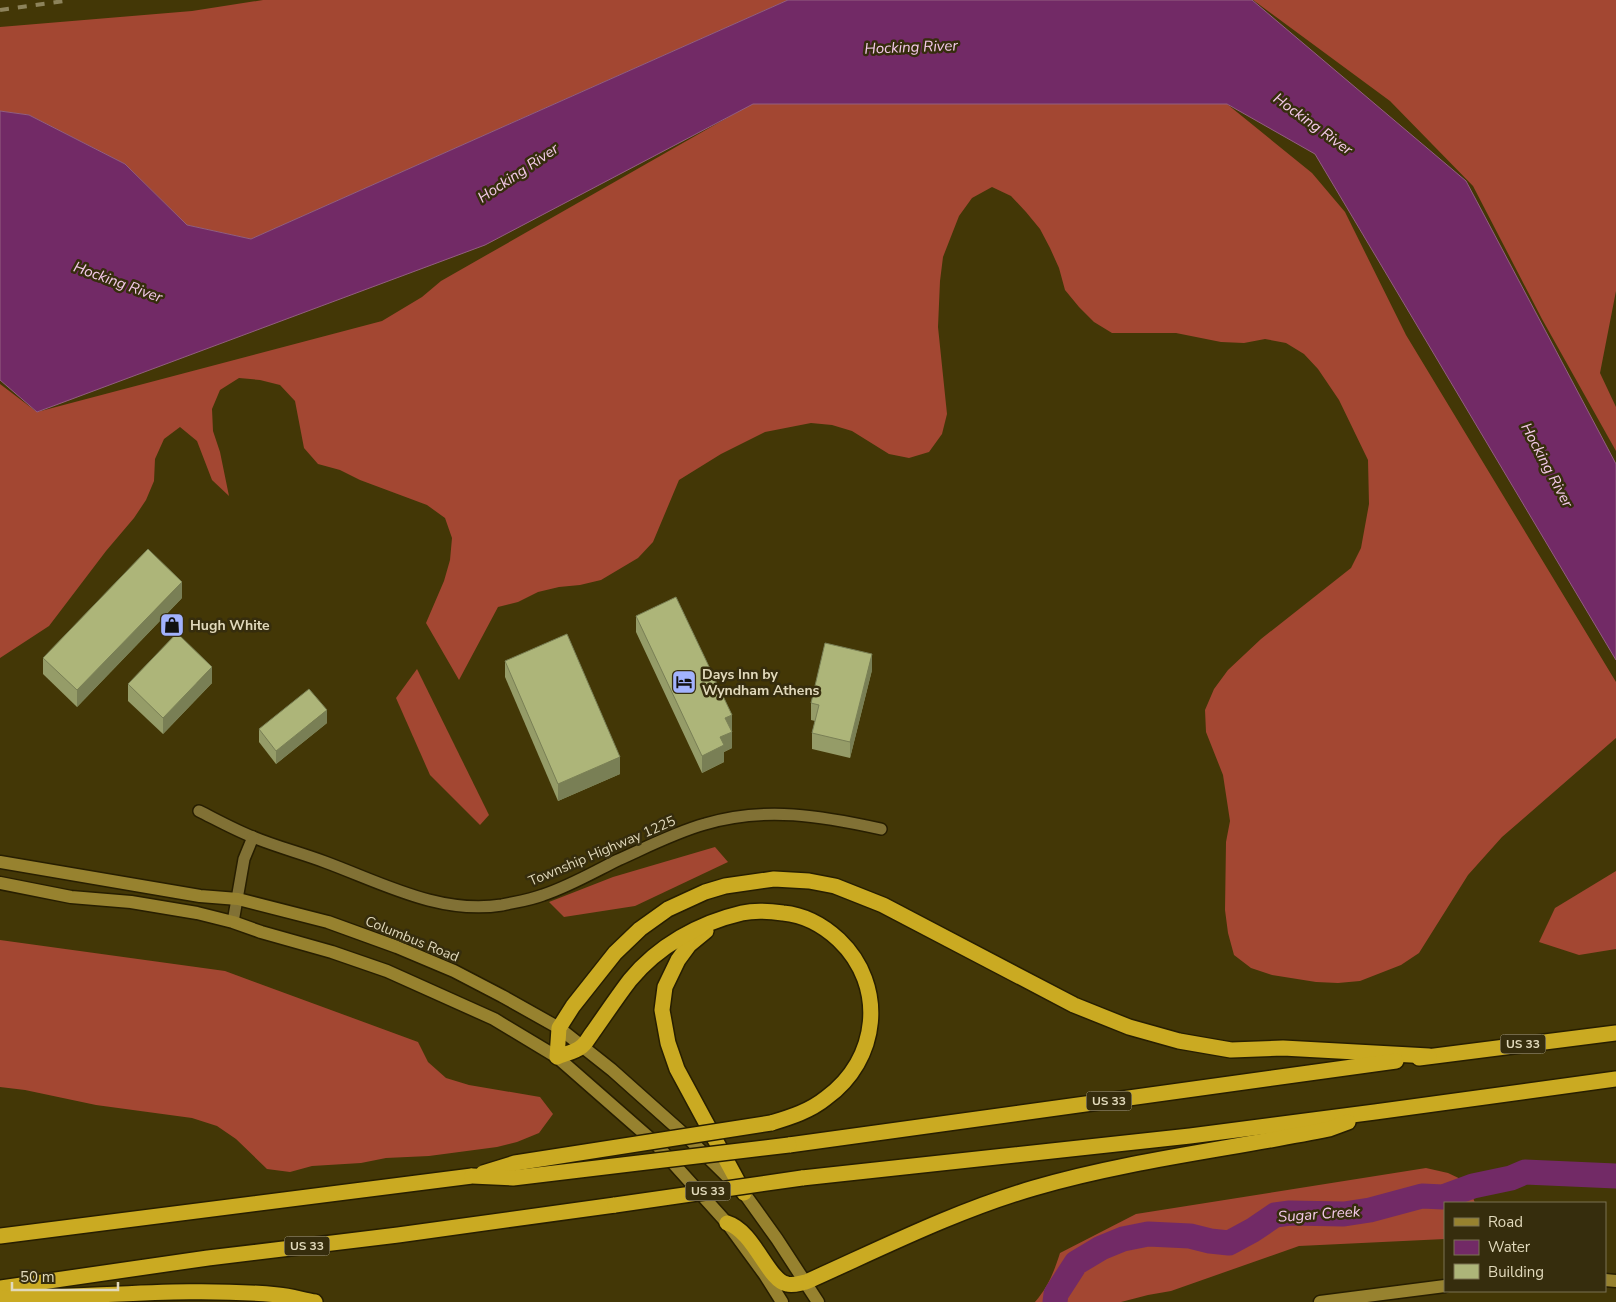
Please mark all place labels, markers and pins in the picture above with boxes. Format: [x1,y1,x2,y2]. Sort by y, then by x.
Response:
shop icon: Hugh White [159,612,185,638]
place label: Hugh White [190,616,270,635]
place label: Days Inn by Wyndham Athens [702,665,820,700]
hotel icon: Days Inn by Wyndham Athens [671,669,697,695]

